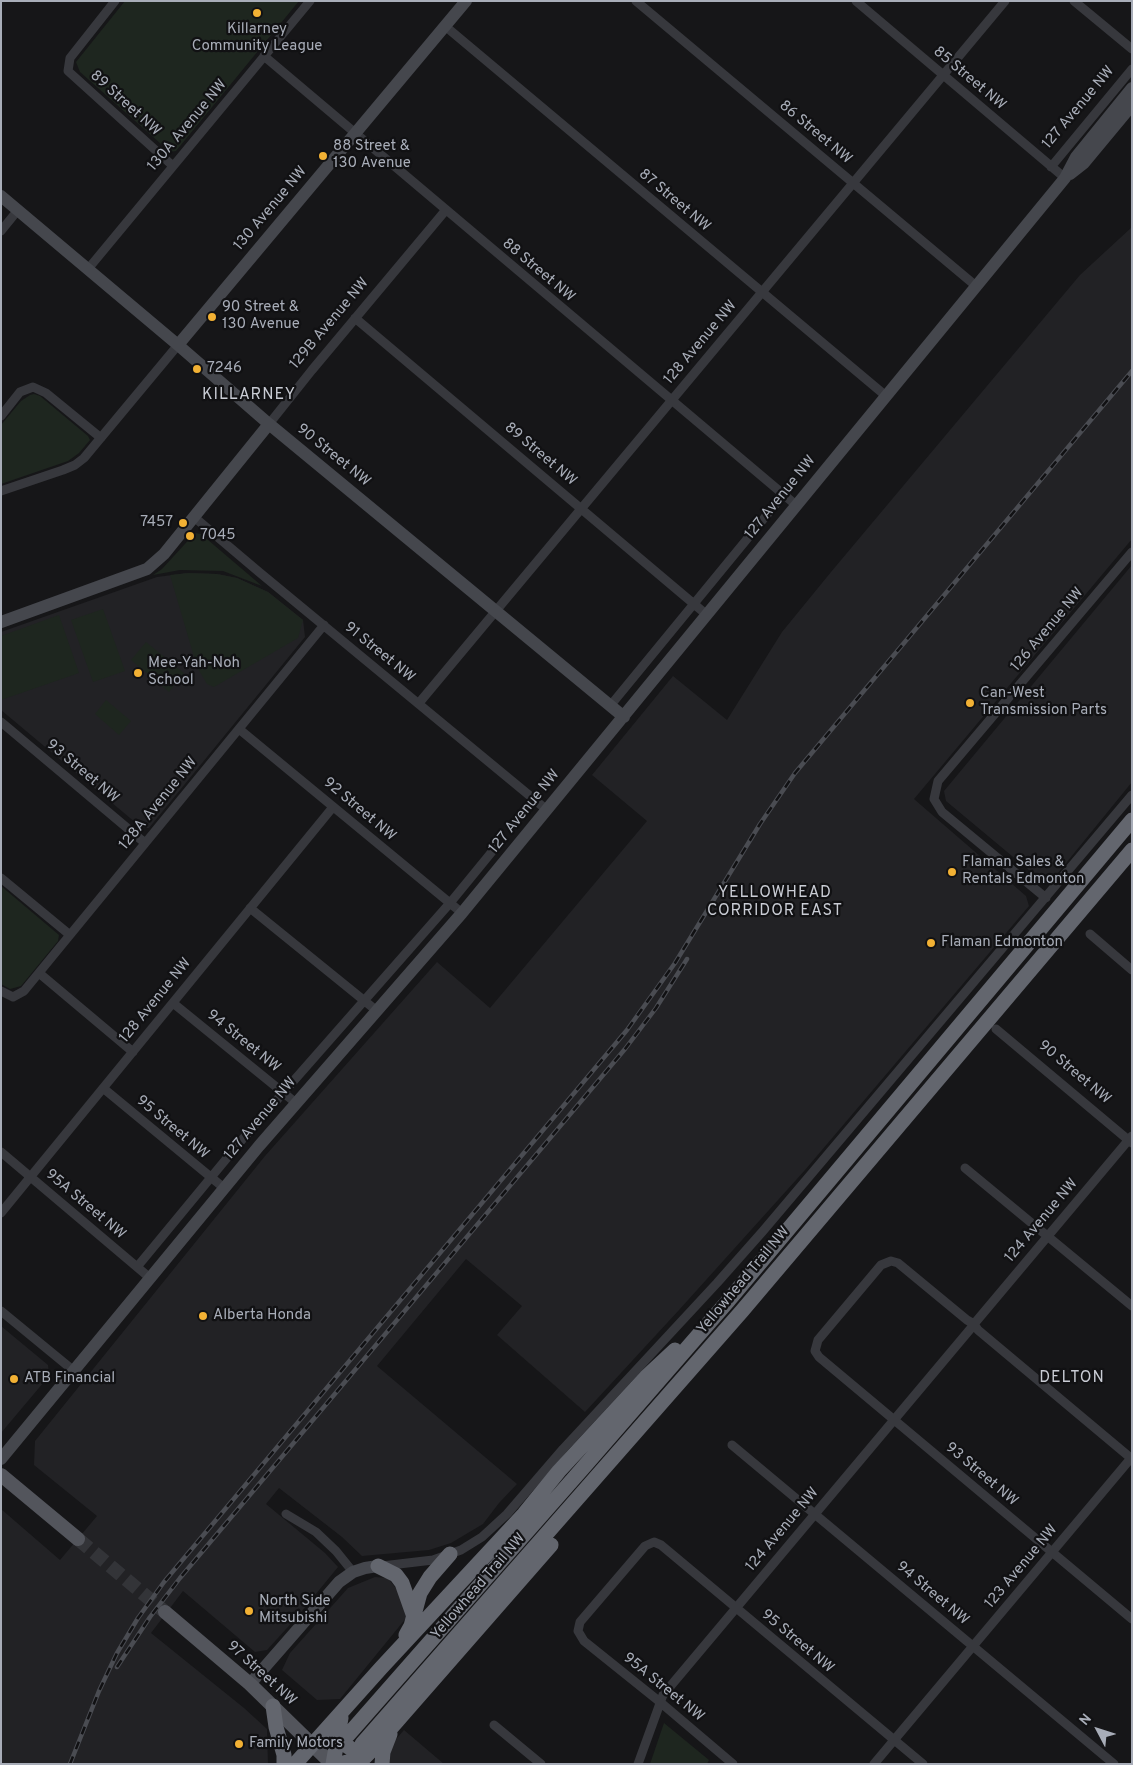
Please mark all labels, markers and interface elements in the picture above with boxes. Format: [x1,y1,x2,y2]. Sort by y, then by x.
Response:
marker: Killarney Community League [251,7,263,19]
place label: Killarney Community League [192,21,322,56]
street label: 85 Street NW [929,43,1009,115]
street label: 127 Avenue NW [1039,63,1119,153]
street label: 89 Street NW [86,67,164,141]
street label: 130A Avenue NW [144,77,232,175]
street label: 86 Street NW [775,97,855,169]
place label: 88 Street & 130 Avenue [333,138,411,173]
marker: 88 Street & 130 Avenue [317,150,329,162]
street label: 130 Avenue NW [231,163,311,255]
street label: 87 Street NW [634,166,714,236]
street label: 88 Street NW [498,235,578,307]
street label: 129B Avenue NW [287,275,373,373]
street label: 128 Avenue NW [661,297,741,389]
place label: 90 Street & 130 Avenue [222,299,300,334]
marker: 90 Street & 130 Avenue [206,311,218,323]
place label: 7246 [207,360,242,378]
marker: 7246 [191,363,203,375]
district label: KILLARNEY [201,386,297,406]
street label: 89 Street NW [500,419,580,491]
street label: 90 Street NW [292,421,374,491]
street label: 127 Avenue NW [742,452,820,544]
place label: 7457 [140,514,173,532]
marker: 7457 [177,517,189,529]
place label: 7045 [200,527,236,545]
marker: 7045 [184,530,196,542]
street label: 126 Avenue NW [1008,584,1088,676]
street label: 91 Street NW [340,619,418,687]
place label: Mee-Yah-Noh School [148,655,240,690]
marker: Mee-Yah-Noh School [132,667,144,679]
place label: Can-West Transmission Parts [980,685,1107,720]
marker: Can-West Transmission Parts [964,697,976,709]
street label: 93 Street NW [42,736,122,808]
street label: 128A Avenue NW [116,754,202,854]
street label: 127 Avenue NW [486,766,564,858]
street label: 92 Street NW [319,774,399,846]
place label: Flaman Sales & Rentals Edmonton [962,854,1085,889]
marker: Flaman Sales & Rentals Edmonton [946,866,958,878]
district label: YELLOWHEAD CORRIDOR EAST [705,884,845,922]
place label: Flaman Edmonton [941,934,1063,952]
marker: Flaman Edmonton [925,937,937,949]
street label: 128 Avenue NW [116,955,196,1047]
street label: 94 Street NW [202,1007,284,1077]
street label: 90 Street NW [1034,1037,1114,1109]
street label: 127 Avenue NW [221,1074,301,1164]
street label: 95 Street NW [132,1092,212,1164]
street label: 95A Street NW [41,1166,129,1244]
street label: 124 Avenue NW [1002,1175,1082,1267]
street label: Yellowhead Trail NW [694,1224,794,1338]
place label: Alberta Honda [213,1307,311,1325]
marker: Alberta Honda [197,1310,209,1322]
district label: DELTON [1038,1369,1106,1389]
place label: ATB Financial [24,1370,115,1388]
marker: ATB Financial [8,1373,20,1385]
street label: 93 Street NW [941,1439,1021,1511]
street label: 124 Avenue NW [743,1484,823,1576]
street label: 123 Avenue NW [982,1521,1062,1613]
street label: Yellowhead Trail NW [428,1530,530,1644]
street label: 94 Street NW [892,1558,972,1630]
place label: North Side Mitsubishi [259,1593,331,1628]
marker: North Side Mitsubishi [243,1605,255,1617]
street label: 95 Street NW [757,1606,837,1678]
street label: 97 Street NW [222,1638,300,1710]
street label: 95A Street NW [619,1650,707,1726]
north arrow [1073,1705,1123,1755]
text: N [1076,1711,1096,1729]
place label: Family Motors [249,1735,343,1753]
marker: Family Motors [233,1738,245,1750]

